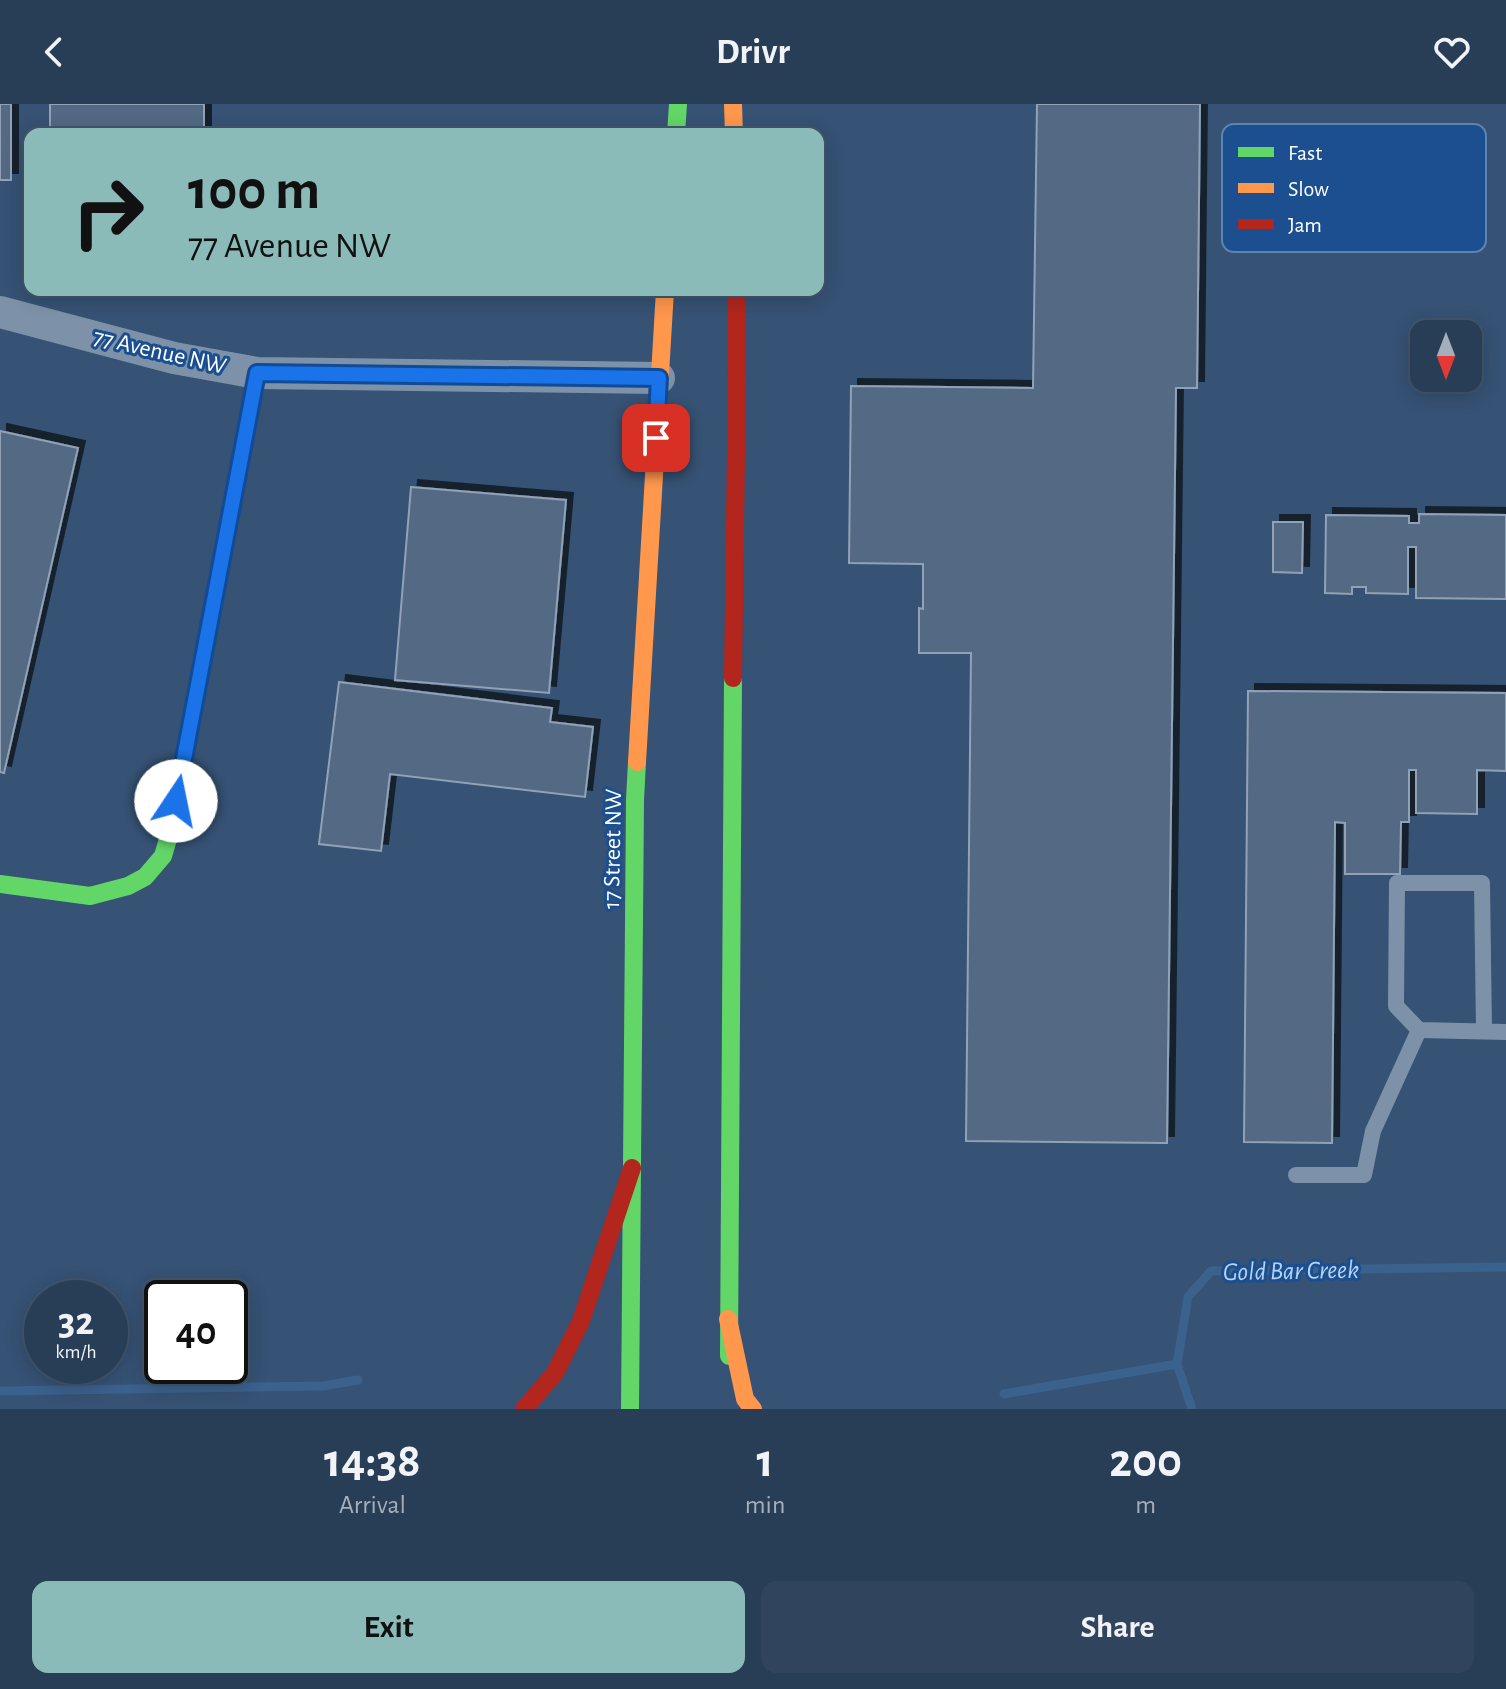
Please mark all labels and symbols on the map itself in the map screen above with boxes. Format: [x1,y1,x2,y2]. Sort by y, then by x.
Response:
legend [1222,124,1486,252]
text: Fast [1288,142,1322,164]
text: Slow [1288,178,1329,200]
text: Jam [1288,214,1322,236]
north arrow [1410,320,1482,392]
street label: 77 Avenue NW [91,325,229,379]
pin [622,404,690,472]
position arrow [134,759,218,843]
street label: 17 Street NW [600,788,626,909]
water label: Gold Bar Creek [1223,1257,1359,1285]
speed limit sign: 40 [144,1280,248,1384]

